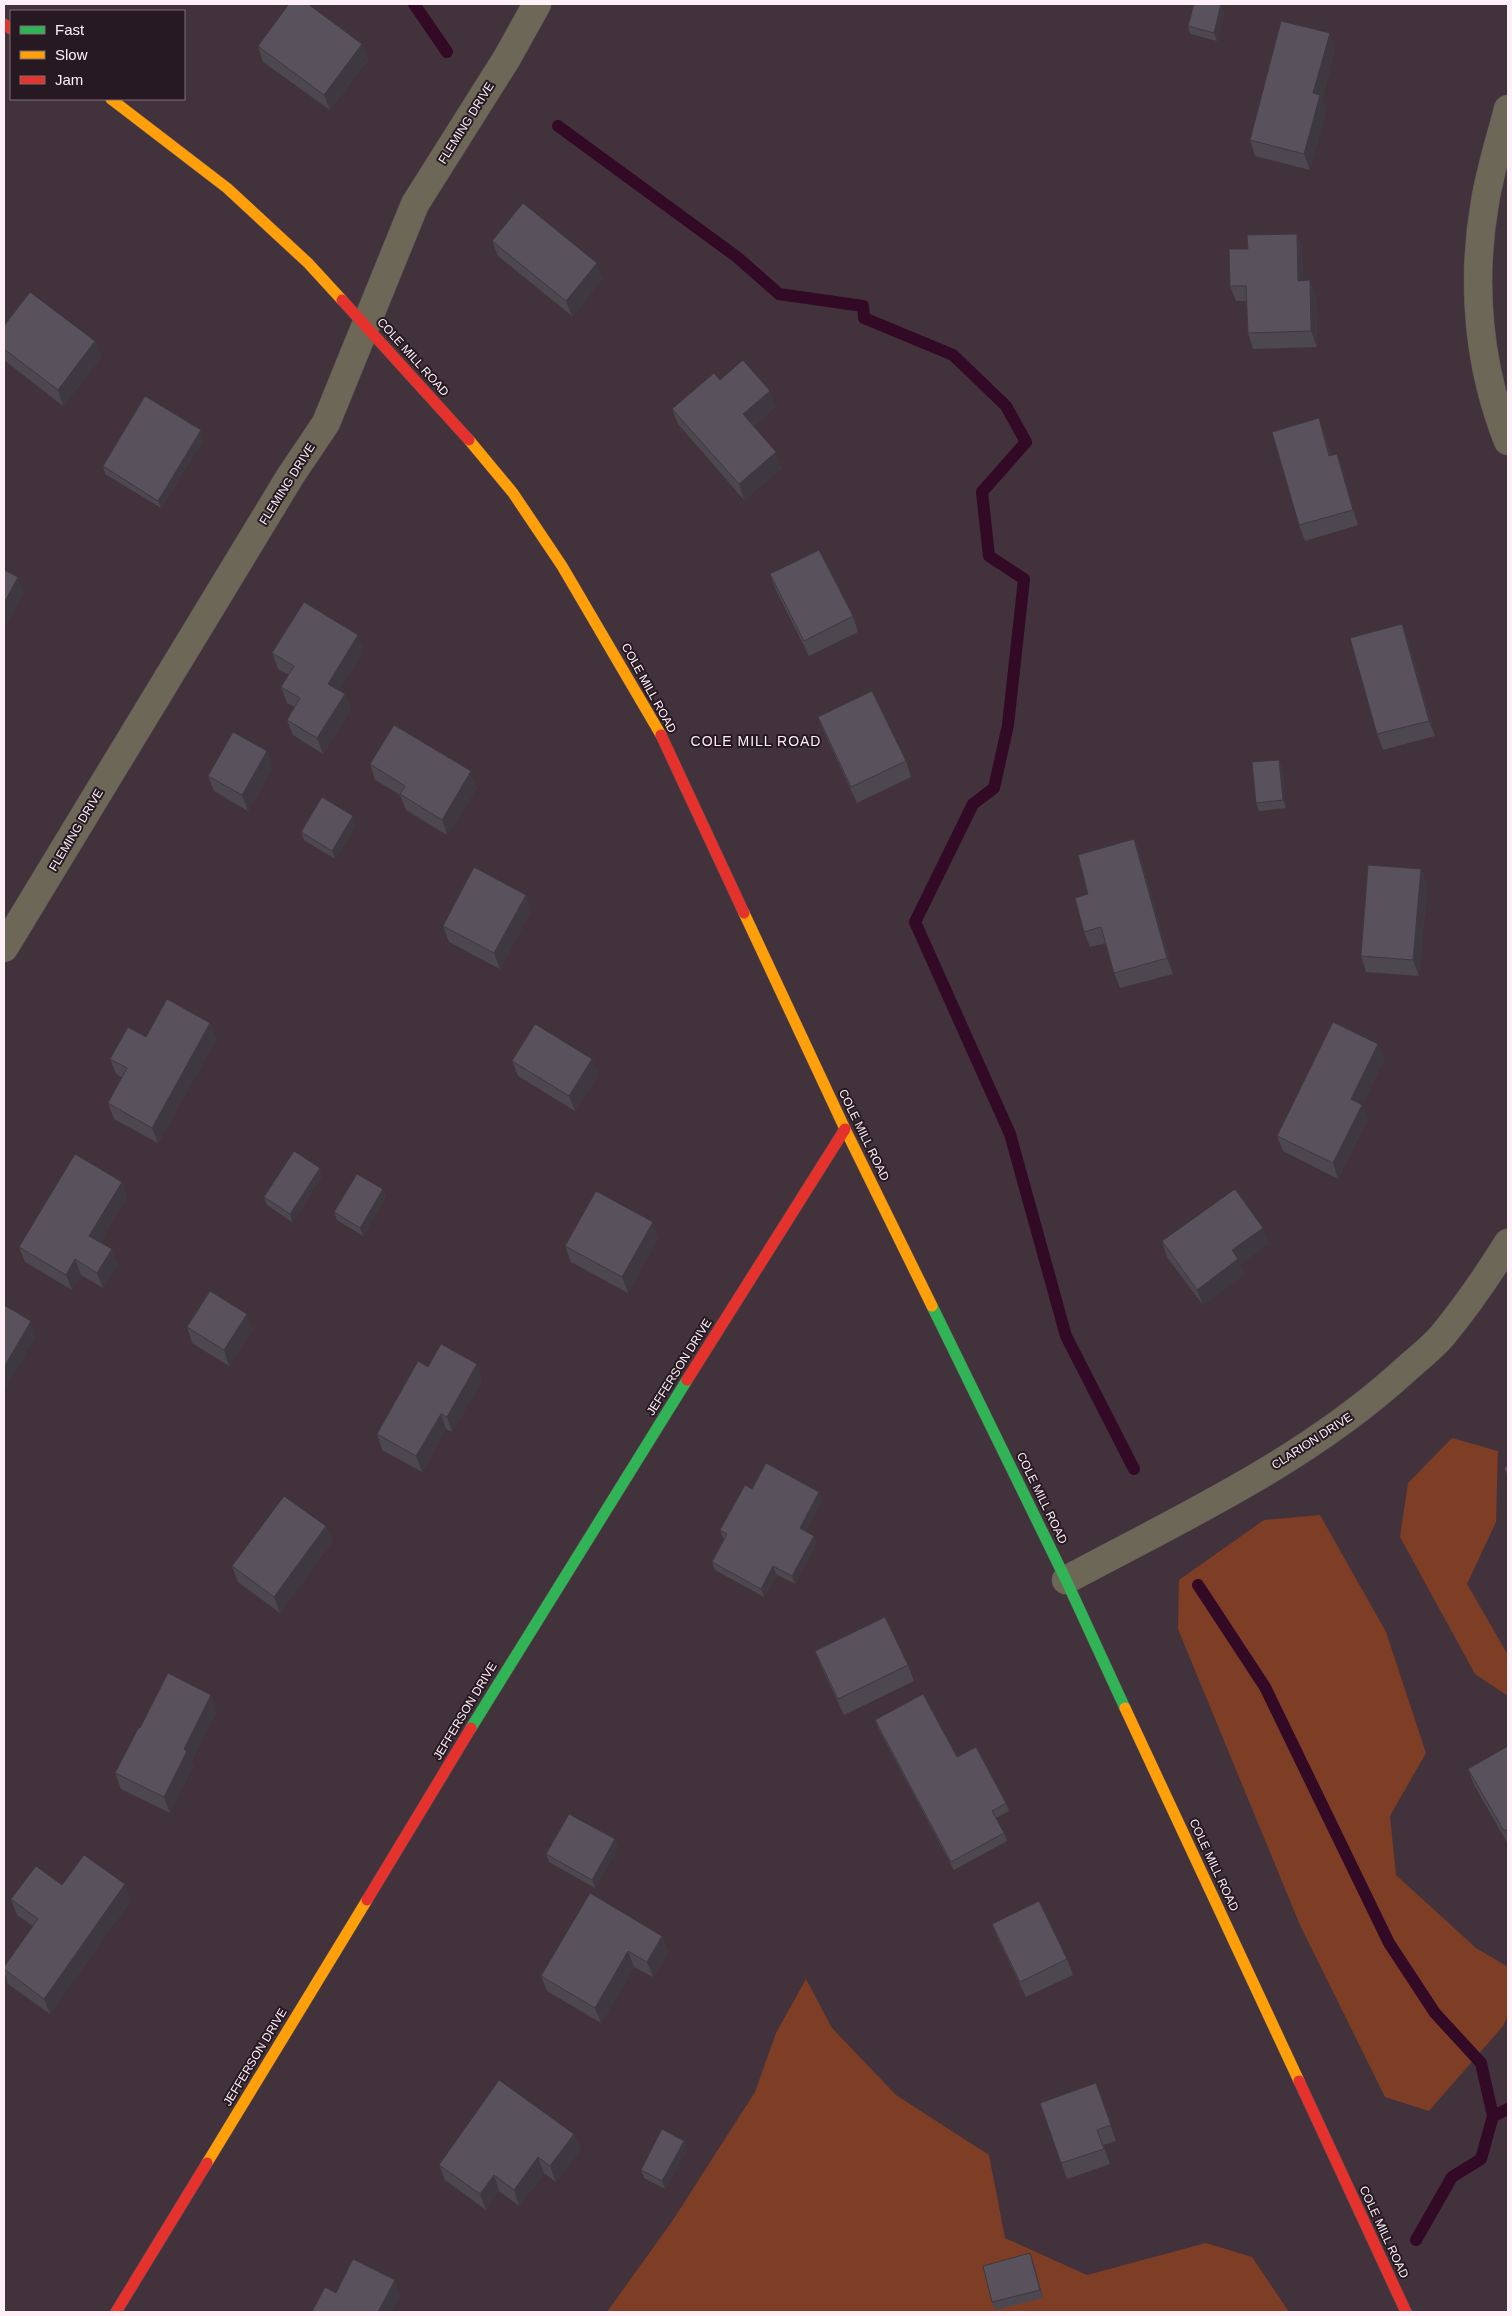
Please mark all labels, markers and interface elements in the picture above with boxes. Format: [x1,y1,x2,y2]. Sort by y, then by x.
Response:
legend [10,10,185,100]
text: Fast [55,21,85,38]
text: Slow [55,46,88,63]
text: Jam [55,71,83,88]
street label: FLEMING DRIVE [435,80,497,166]
street label: COLE MILL ROAD [374,315,452,399]
street label: FLEMING DRIVE [256,441,318,527]
street label: COLE MILL ROAD [619,641,680,736]
district label: COLE MILL ROAD [691,733,821,749]
street label: FLEMING DRIVE [46,786,106,874]
street label: COLE MILL ROAD [836,1087,892,1183]
street label: JEFFERSON DRIVE [644,1316,714,1418]
street label: CLARION DRIVE [1269,1410,1355,1472]
street label: COLE MILL ROAD [1014,1450,1070,1546]
street label: JEFFERSON DRIVE [430,1660,500,1762]
street label: COLE MILL ROAD [1186,1817,1242,1914]
street label: JEFFERSON DRIVE [220,2006,290,2108]
street label: COLE MILL ROAD [1356,2184,1412,2281]

